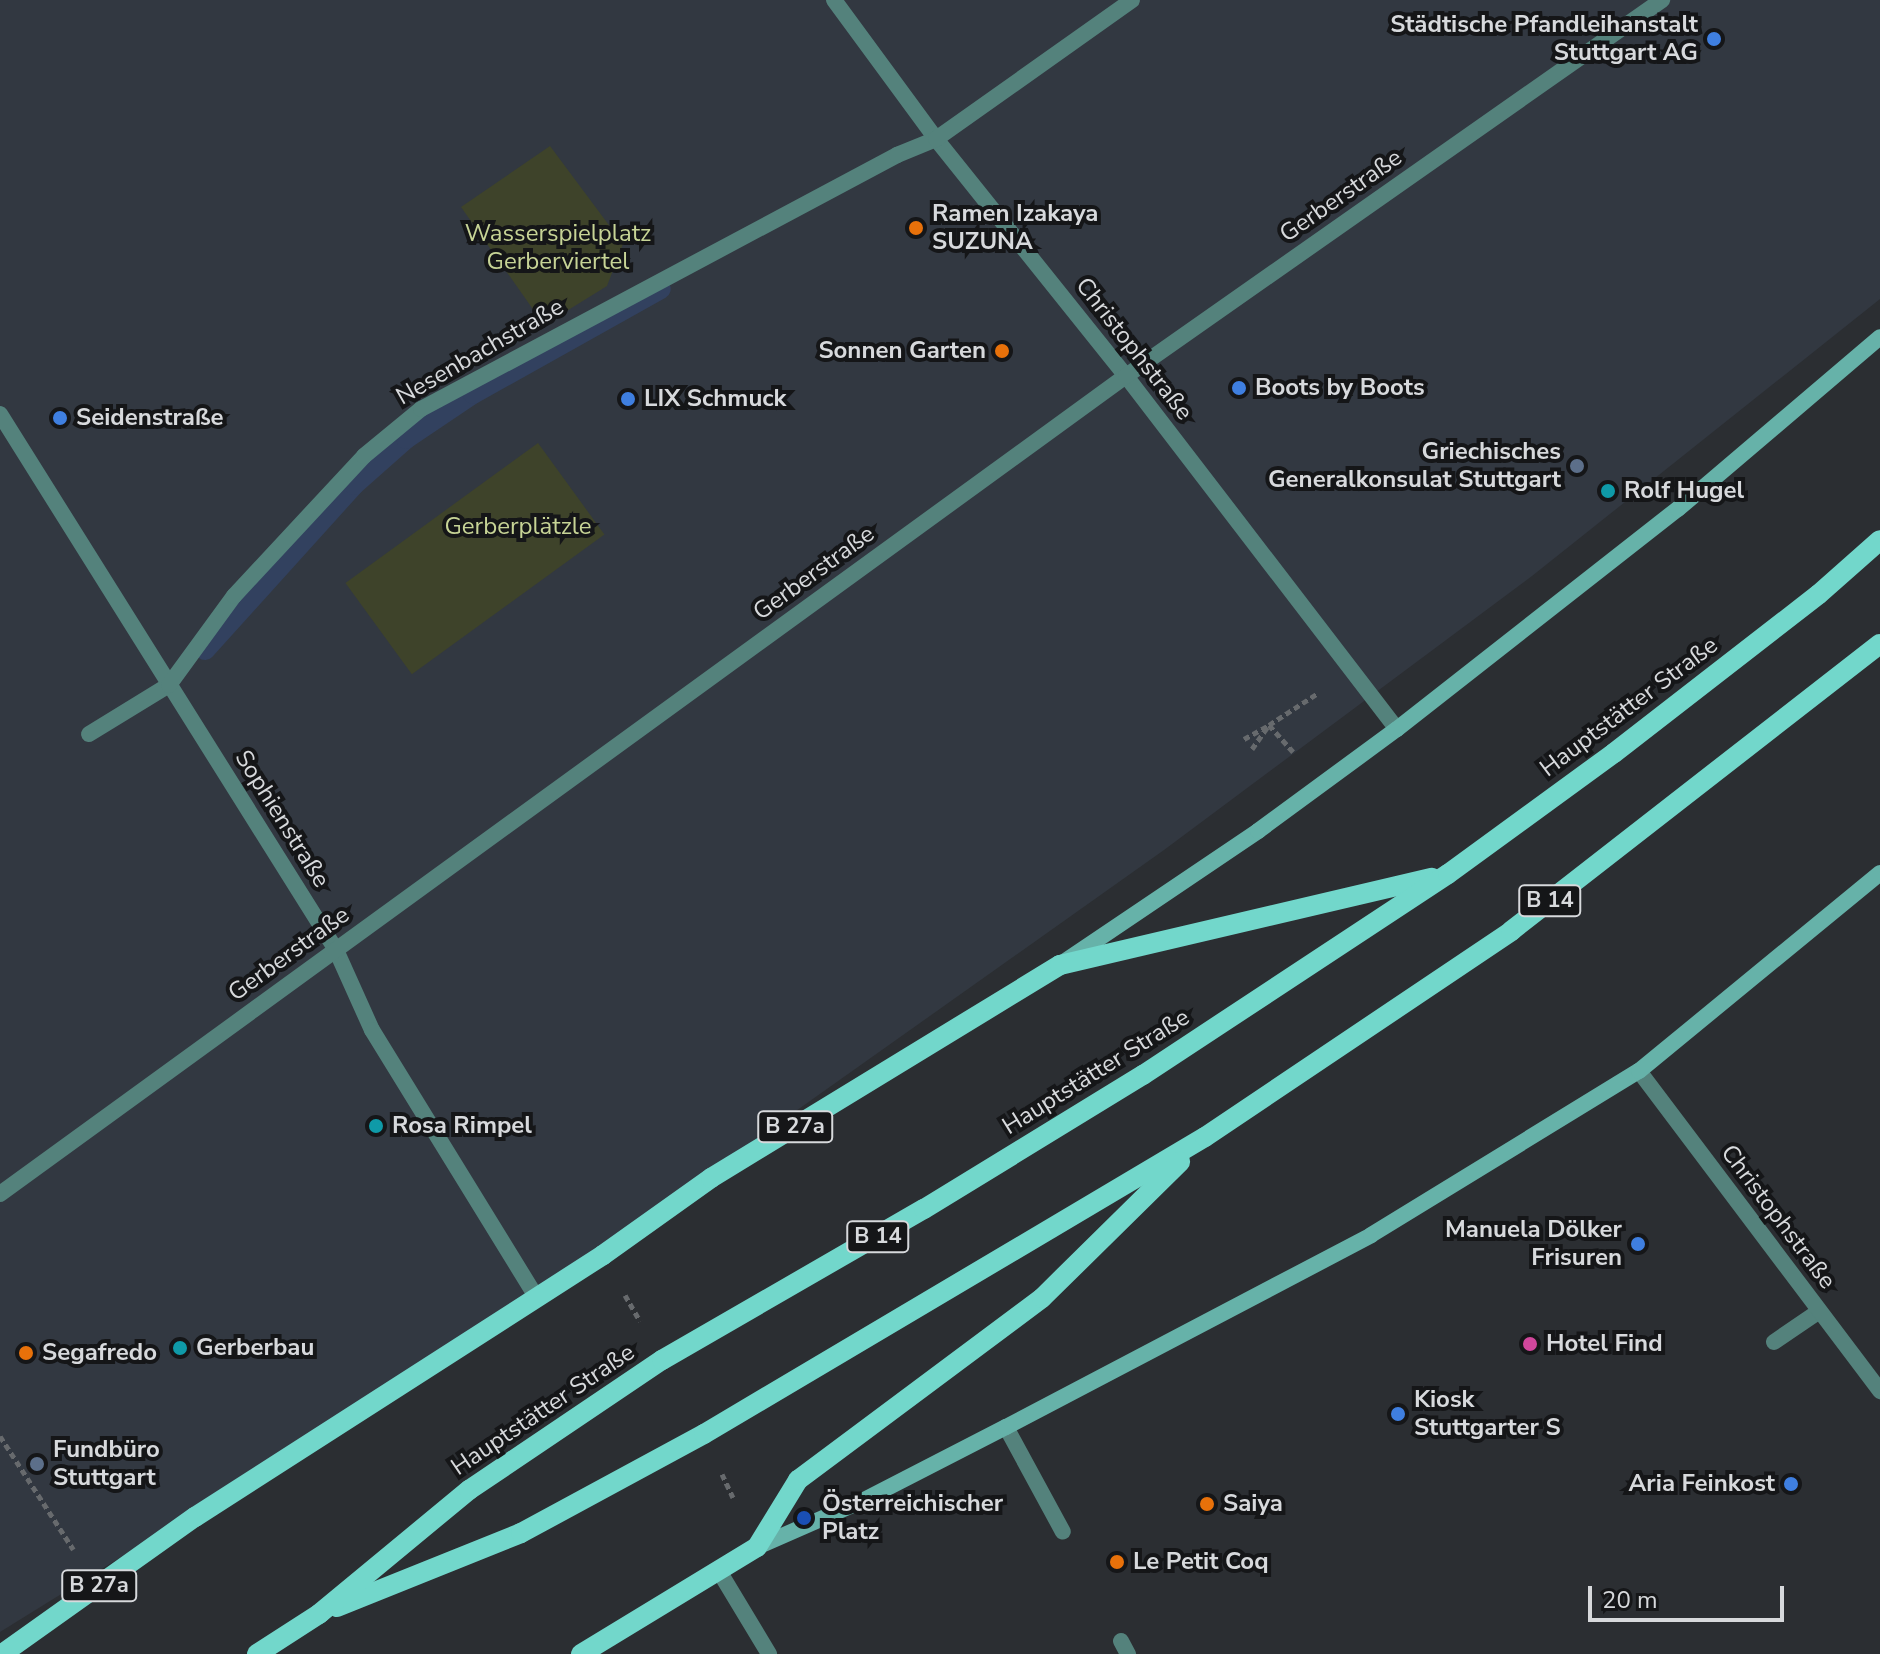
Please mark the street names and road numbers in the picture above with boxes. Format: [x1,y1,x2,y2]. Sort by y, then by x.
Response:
street label: Gerberstraße [1274,143,1408,249]
street label: Christophstraße [1069,272,1199,426]
street label: Nesenbachstraße [391,292,569,412]
street label: Gerberstraße [748,519,880,627]
street label: Hauptstätter Straße [1534,631,1724,783]
street label: Sophienstraße [228,745,336,893]
road number: B 14 [1518,883,1582,919]
street label: Gerberstraße [223,900,355,1008]
street label: Hauptstätter Straße [997,1003,1195,1141]
road number: B 27a [757,1109,833,1145]
street label: Christophstraße [1714,1139,1842,1295]
road number: B 14 [846,1219,910,1255]
street label: Hauptstätter Straße [446,1338,640,1482]
road number: B 27a [61,1568,137,1604]

